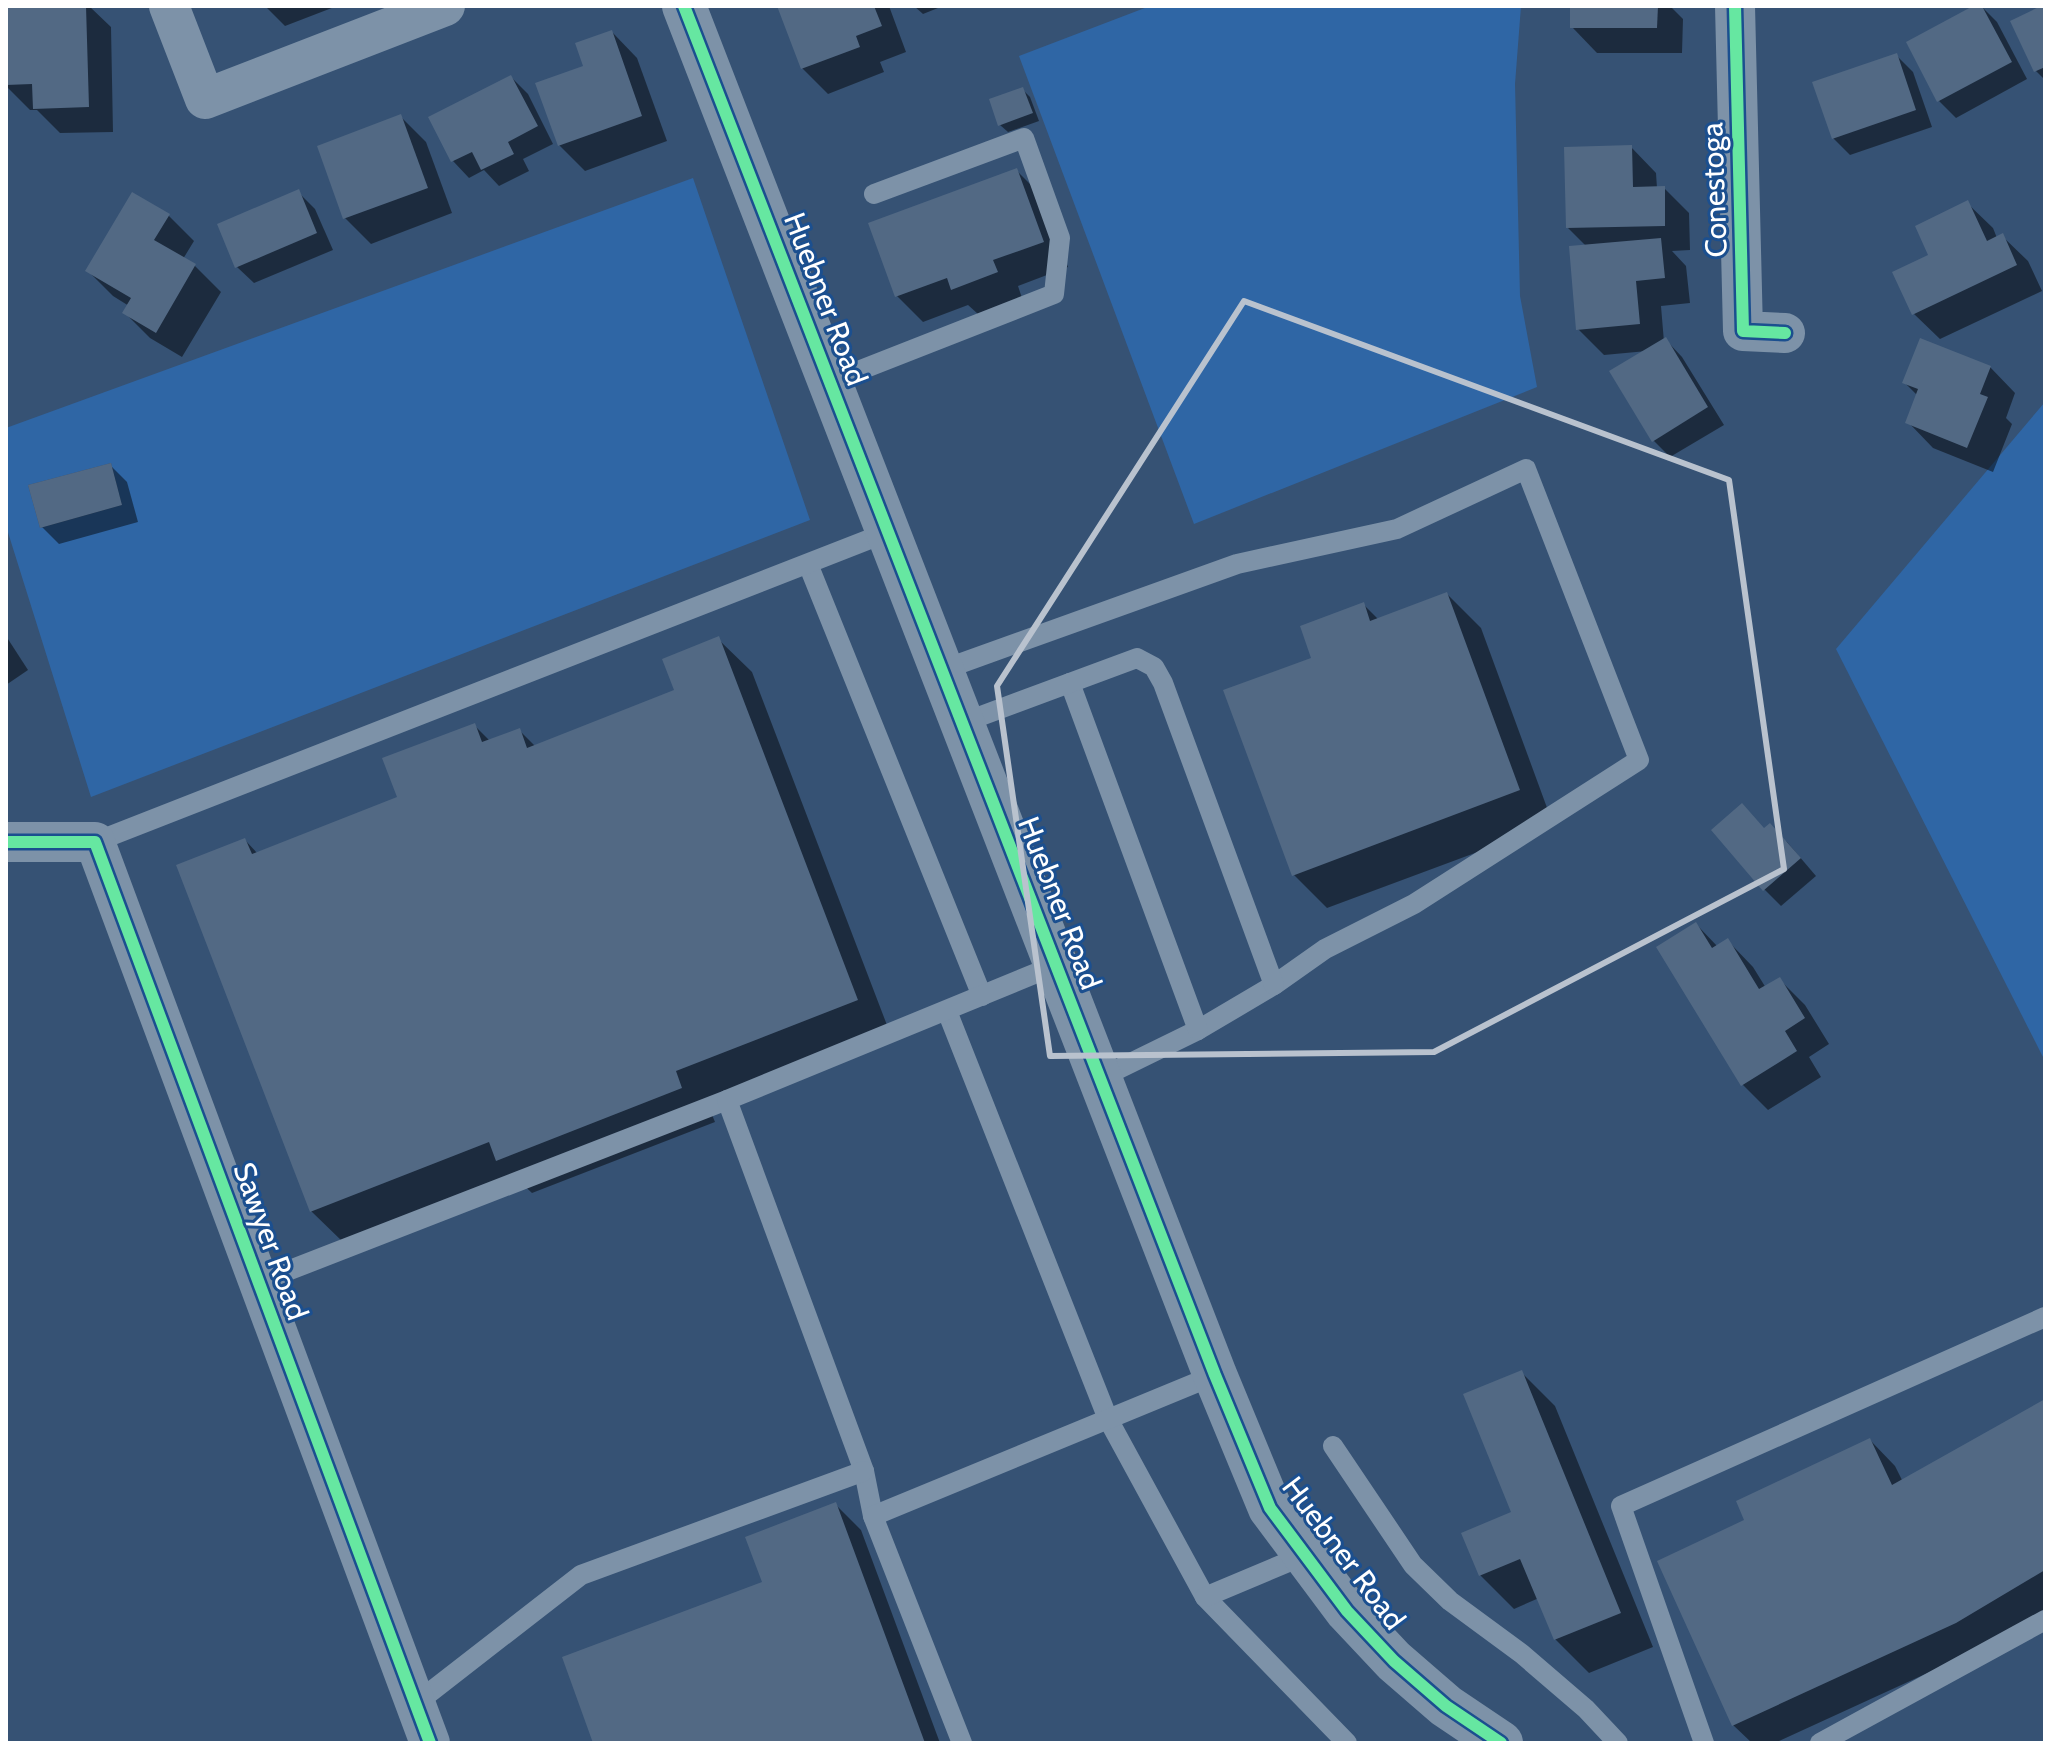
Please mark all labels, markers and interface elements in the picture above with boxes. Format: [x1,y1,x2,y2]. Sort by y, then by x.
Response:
street label: Conestoga [1693,121,1735,258]
street label: Huebner Road [776,207,876,391]
street label: Huebner Road [1010,811,1110,995]
street label: Sawyer Road [225,1157,317,1325]
street label: Huebner Road [1274,1469,1414,1637]

